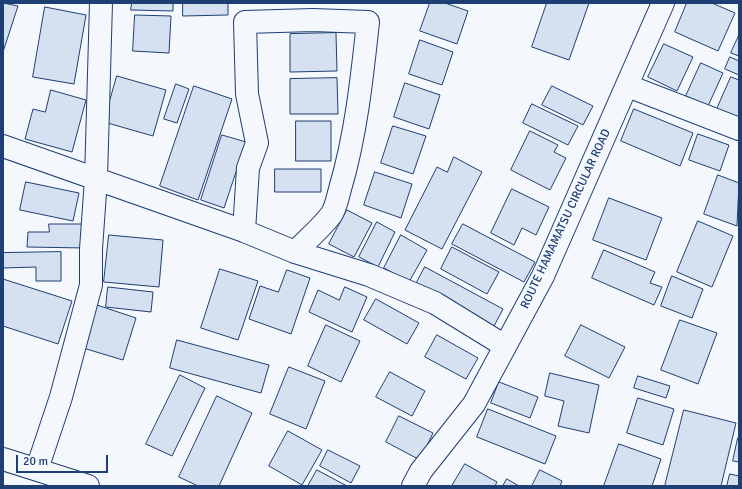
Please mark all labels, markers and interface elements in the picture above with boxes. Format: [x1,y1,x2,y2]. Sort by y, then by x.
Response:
street label: ROUTE HAMAMATSU CIRCULAR ROAD [518,127,614,311]
scale bar [18,447,110,473]
text: 20 m [23,454,48,469]

